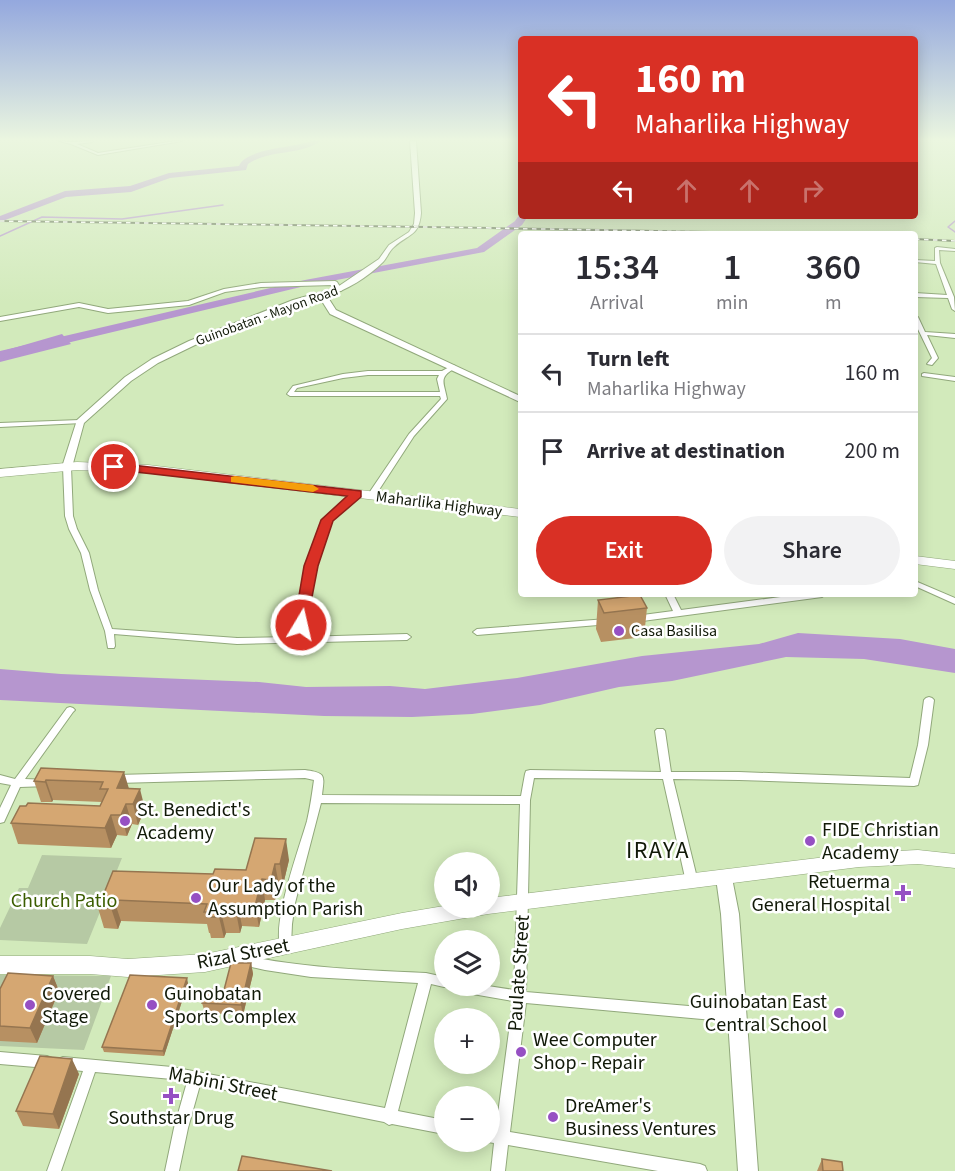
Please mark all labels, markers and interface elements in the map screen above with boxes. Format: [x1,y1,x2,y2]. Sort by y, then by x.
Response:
text: 160 m [635,49,746,109]
icon: left [536,60,614,138]
text: Maharlika Highway [635,105,849,144]
icon: left [607,174,640,207]
icon: ahead [670,174,703,207]
icon: ahead [733,174,766,207]
icon: right [796,174,829,207]
text: 15:34 [575,242,659,293]
text: 1 [723,242,741,293]
text: 360 [805,242,861,293]
street label: Guinobatan - Mayon Road [193,281,341,351]
text: Arrival [590,289,644,317]
text: min [716,289,748,317]
text: m [825,289,841,317]
text: Turn left [587,343,669,375]
icon: left [536,357,569,390]
text: 160 m [845,357,900,389]
text: Maharlika Highway [587,375,746,403]
icon: arrive [536,435,569,468]
text: Arrive at destination [587,435,785,467]
text: 200 m [845,435,900,467]
pin [88,441,139,492]
icon: arrive [97,450,130,483]
street label: Maharlika Highway [375,485,504,523]
button: Exit [536,516,712,585]
button: Share [724,516,900,585]
position arrow [269,593,333,657]
place label: Casa Basilisa [631,620,717,642]
marker: Casa Basilisa [612,624,626,638]
place label: St. Benedict's Academy [137,796,250,847]
marker: St. Benedict's Academy [118,814,132,828]
place label: FIDE Christian Academy [822,816,939,867]
district label: IRAYA [626,833,690,868]
marker: FIDE Christian Academy [803,834,817,848]
map controls [434,852,500,1152]
button: sound [434,852,500,918]
place label: Retuerma General Hospital [751,868,890,919]
place label: Our Lady of the Assumption Parish [208,872,363,923]
marker: Retuerma General Hospital [894,884,912,902]
park label: Church Patio [11,887,117,915]
marker: Our Lady of the Assumption Parish [189,891,203,905]
street label: Paulate Street [501,914,537,1032]
button: layers [434,930,500,996]
street label: Rizal Street [194,931,292,977]
place label: Covered Stage [42,980,111,1031]
place label: Guinobatan Sports Complex [164,980,296,1031]
place label: Guinobatan East Central School [690,988,827,1039]
marker: Covered Stage [23,998,37,1012]
marker: Guinobatan Sports Complex [145,998,159,1012]
marker: Guinobatan East Central School [832,1006,846,1020]
button: + [434,1008,500,1074]
place label: Wee Computer Shop - Repair [533,1026,657,1077]
marker: Wee Computer Shop - Repair [514,1045,528,1059]
street label: Mabini Street [166,1060,280,1108]
button: − [434,1086,500,1152]
marker: Southstar Drug [164,1089,178,1103]
place label: DreAmer's Business Ventures [565,1092,716,1143]
place label: Southstar Drug [108,1104,234,1132]
marker: DreAmer's Business Ventures [546,1110,560,1124]

